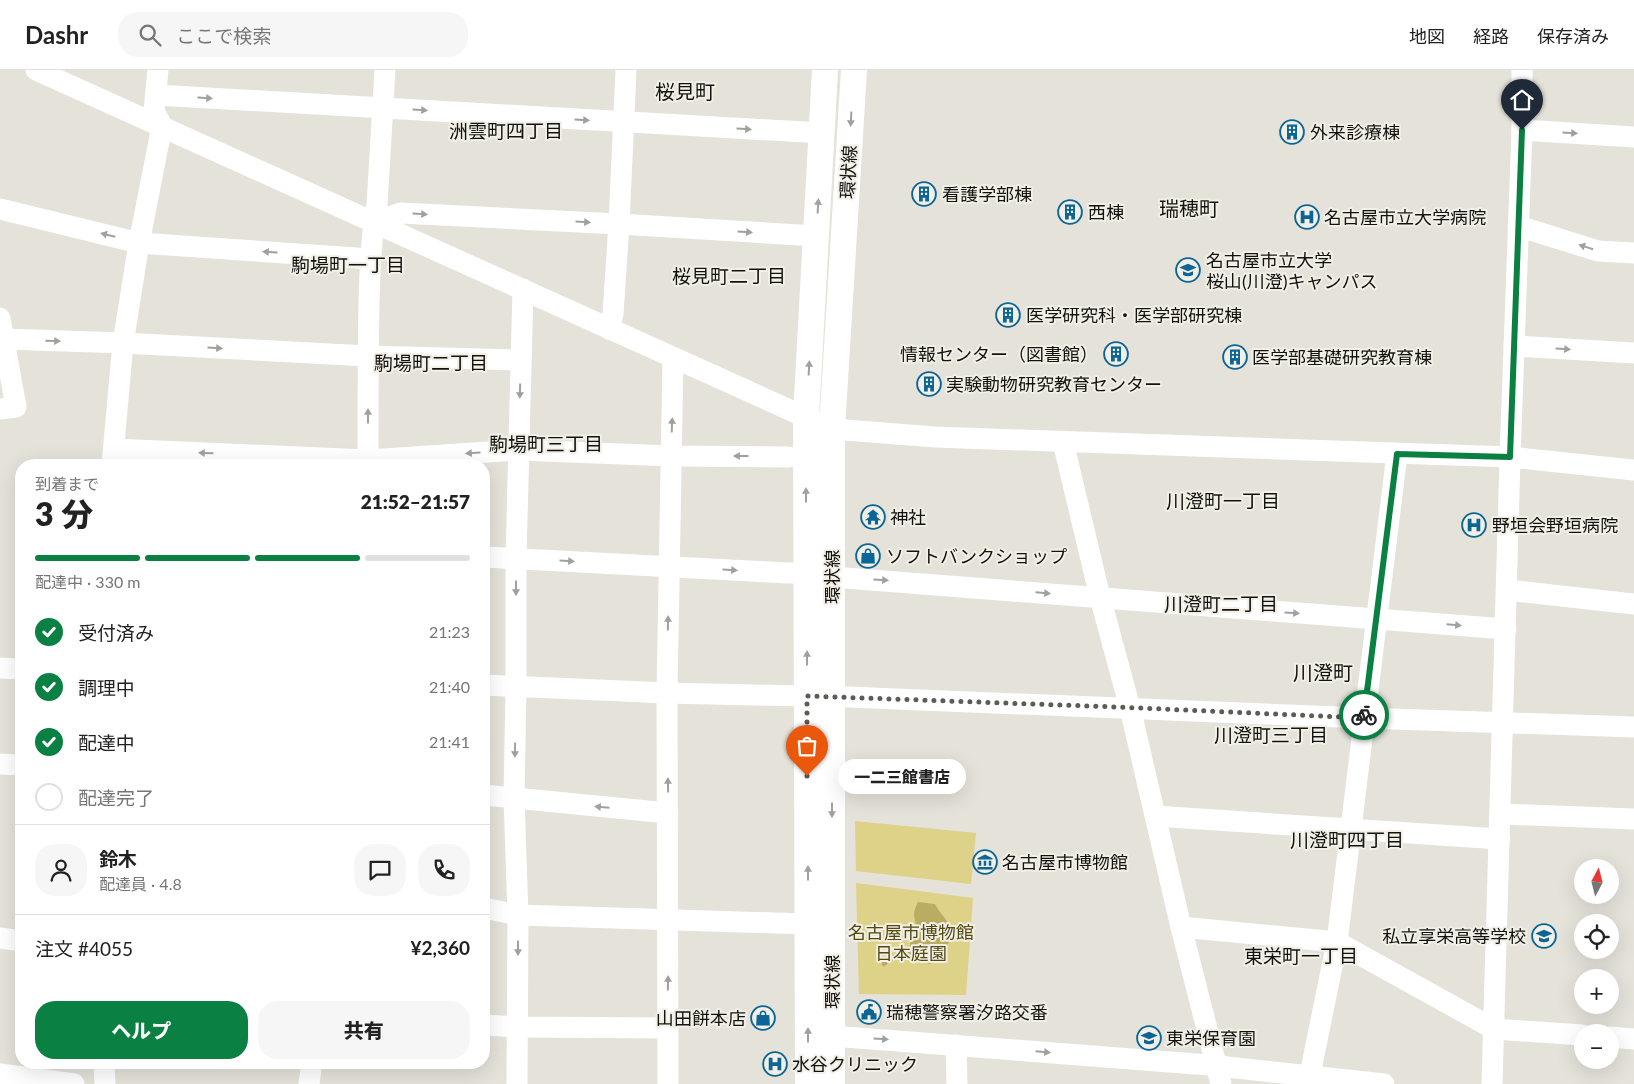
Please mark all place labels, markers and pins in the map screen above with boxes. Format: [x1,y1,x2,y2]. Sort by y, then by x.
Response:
pin [1501,79,1543,130]
building icon: 外来診療棟 [1279,119,1305,145]
place label: 外来診療棟 [1310,121,1400,143]
building icon: 看護学部棟 [911,181,937,207]
place label: 看護学部棟 [942,183,1032,205]
building icon: 西棟 [1057,199,1083,225]
place label: 西棟 [1088,201,1124,223]
hospital icon: 名古屋市立大学病院 [1294,204,1320,230]
place label: 名古屋市立大学病院 [1324,206,1486,228]
place label: 名古屋市立大学 桜山(川澄)キャンパス [1206,249,1378,292]
school or university icon: 名古屋市立大学 桜山(川澄)キャンパス [1175,257,1201,283]
building icon: 医学研究科・医学部研究棟 [995,302,1021,328]
place label: 医学研究科・医学部研究棟 [1026,304,1242,326]
building icon: 情報センター（図書館） [1103,341,1129,367]
place label: 情報センター（図書館） [900,343,1098,365]
building icon: 医学部基礎研究教育棟 [1222,344,1248,370]
place label: 医学部基礎研究教育棟 [1252,346,1432,368]
building icon: 実験動物研究教育センター [916,371,942,397]
place label: 実験動物研究教育センター [946,373,1162,395]
temple icon: 神社 [860,504,886,530]
place label: 神社 [890,506,926,528]
hospital icon: 野垣会野垣病院 [1461,512,1487,538]
place label: 野垣会野垣病院 [1492,514,1618,536]
shop icon: ソフトバンクショップ [855,543,881,569]
place label: ソフトバンクショップ [886,545,1067,567]
pin [786,725,828,776]
callout: 一二三館書店 [837,758,964,794]
museum icon: 名古屋市博物館 [972,849,998,875]
place label: 名古屋市博物館 [1002,851,1128,873]
school or university icon: 私立享栄高等学校 [1531,923,1557,949]
place label: 私立享栄高等学校 [1382,925,1526,947]
public building icon: 瑞穂警察署汐路交番 [856,999,882,1025]
place label: 瑞穂警察署汐路交番 [886,1001,1048,1023]
shop icon: 山田餅本店 [750,1005,776,1031]
place label: 山田餅本店 [656,1007,746,1029]
school or university icon: 東栄保育園 [1136,1025,1162,1051]
place label: 東栄保育園 [1166,1027,1256,1049]
hospital icon: 水谷クリニック [762,1051,788,1077]
place label: 水谷クリニック [792,1053,918,1075]

